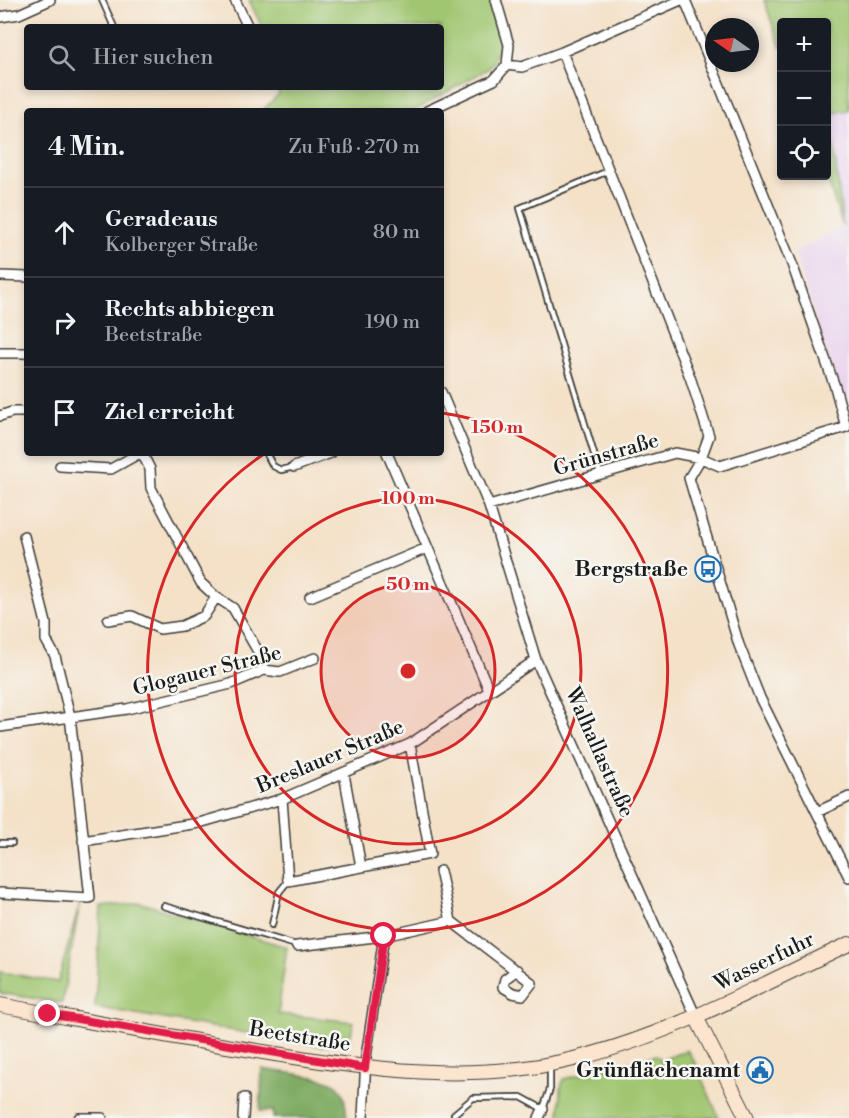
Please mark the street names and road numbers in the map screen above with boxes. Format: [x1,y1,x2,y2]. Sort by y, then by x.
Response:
street label: Grünstraße [551,428,662,482]
street label: Glogauer Straße [130,640,284,702]
street label: Walhallastraße [558,682,639,821]
street label: Breslauer Straße [252,714,408,800]
street label: Wasserfuhr [709,927,819,998]
street label: Beetstraße [246,1016,352,1058]

